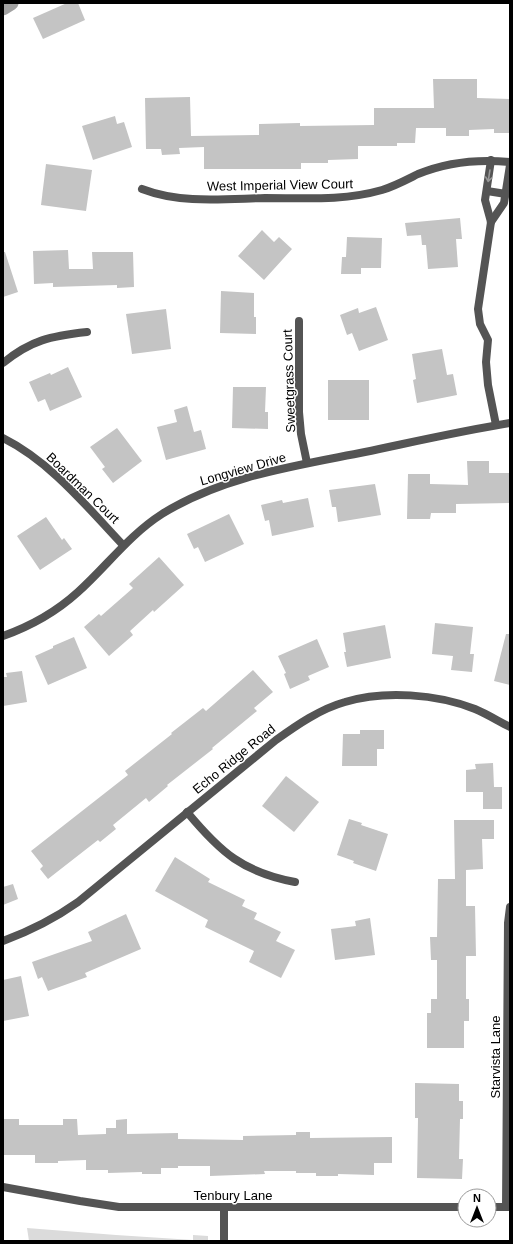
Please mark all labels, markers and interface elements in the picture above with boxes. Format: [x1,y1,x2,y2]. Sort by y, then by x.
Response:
one-way arrow [485,169,493,182]
street label: West Imperial View Court [207,176,354,194]
street label: Sweetgrass Court [280,329,298,433]
street label: Boardman Court [43,449,123,527]
street label: Longview Drive [198,450,288,488]
street label: Echo Ridge Road [190,721,278,797]
street label: Starvista Lane [488,1015,503,1099]
street label: Tenbury Lane [194,1188,272,1203]
north arrow [457,1188,497,1228]
text: N [473,1192,481,1204]

